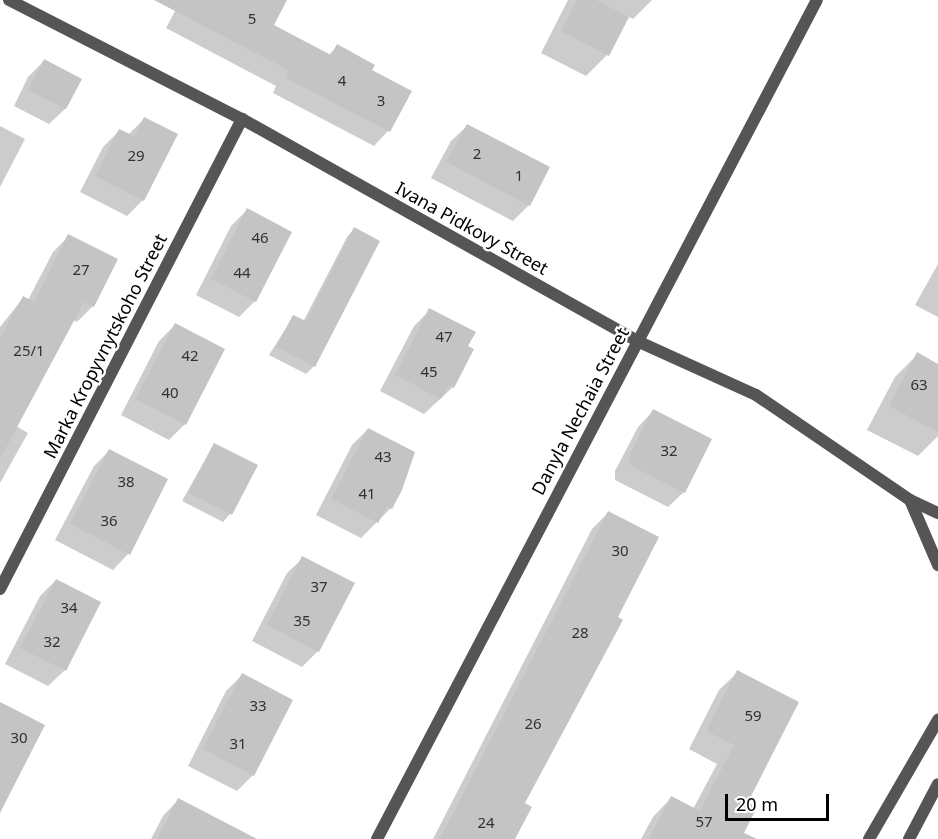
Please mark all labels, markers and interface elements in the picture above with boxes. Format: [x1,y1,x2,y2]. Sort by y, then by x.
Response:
house number: 5 [248,10,256,28]
house number: 4 [338,72,346,90]
house number: 3 [377,92,385,110]
house number: 2 [473,145,481,163]
house number: 29 [127,147,145,165]
house number: 1 [515,167,523,185]
street label: Ivana Pidkovy Street [392,177,552,279]
house number: 46 [251,229,269,247]
street label: Marka Kropyvnytskoho Street [39,230,171,462]
house number: 27 [72,261,90,279]
house number: 44 [233,264,251,282]
street label: Danyla Nechaia Street [527,324,633,498]
house number: 47 [435,328,453,346]
house number: 25/1 [13,342,45,360]
house number: 42 [181,347,199,365]
house number: 45 [420,363,438,381]
house number: 63 [910,376,928,394]
house number: 40 [161,384,179,402]
house number: 32 [660,442,678,460]
house number: 43 [374,448,392,466]
house number: 38 [117,473,135,491]
house number: 41 [358,485,376,503]
house number: 36 [100,512,118,530]
house number: 30 [611,542,629,560]
house number: 37 [310,578,328,596]
house number: 34 [60,599,78,617]
house number: 35 [293,612,311,630]
house number: 28 [571,624,589,642]
house number: 32 [43,633,61,651]
house number: 33 [249,697,267,715]
house number: 59 [744,707,762,725]
house number: 26 [524,715,542,733]
house number: 30 [10,729,28,747]
house number: 31 [229,735,247,753]
scale bar [728,782,832,820]
text: 20 m [736,792,778,816]
house number: 57 [695,813,713,831]
house number: 24 [477,814,495,832]

